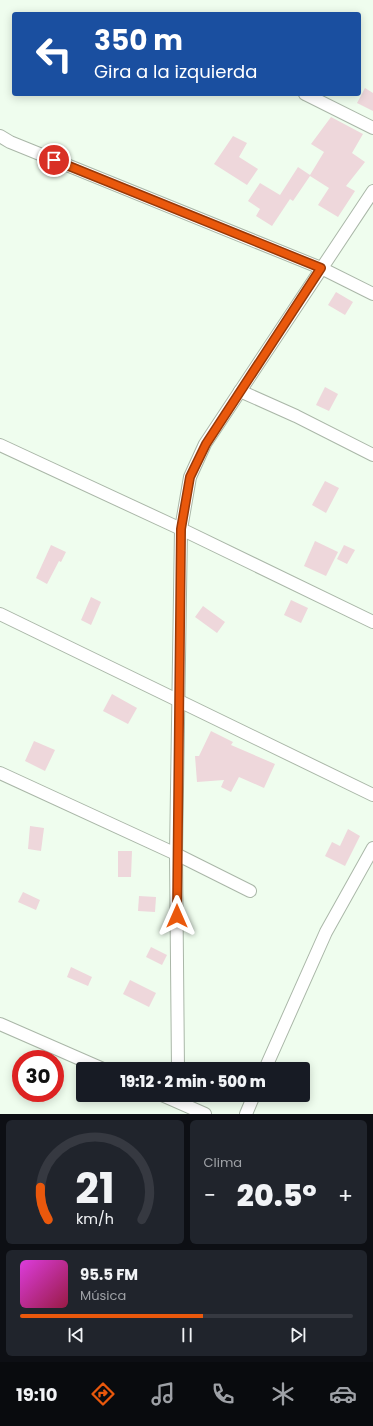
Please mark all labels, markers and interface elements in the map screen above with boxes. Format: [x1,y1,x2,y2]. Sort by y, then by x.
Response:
text: 350 m [94,21,183,60]
icon: left [28,28,80,80]
text: Gira a la izquierda [94,59,257,84]
pin [37,143,71,177]
icon: arrive [43,149,65,171]
position arrow [156,895,198,937]
speed limit sign: 30 [12,1050,64,1102]
text: 19:12 · 2 min · 500 m [120,1071,266,1092]
text: Clima [204,1153,242,1172]
text: 21 [75,1159,114,1218]
text: 20.5° [237,1174,317,1217]
text: − [204,1180,216,1211]
text: + [338,1180,353,1211]
text: km/h [76,1209,114,1229]
text: 95.5 FM [80,1264,138,1285]
text: Música [80,1286,126,1305]
icon: previous [65,1324,87,1346]
icon: pause [176,1324,198,1346]
icon: next [287,1324,309,1346]
icon: directions [89,1380,117,1408]
icon: music [149,1380,177,1408]
icon: phone [209,1380,237,1408]
icon: climate [269,1380,297,1408]
icon: car [329,1380,357,1408]
text: 19:10 [16,1382,57,1407]

